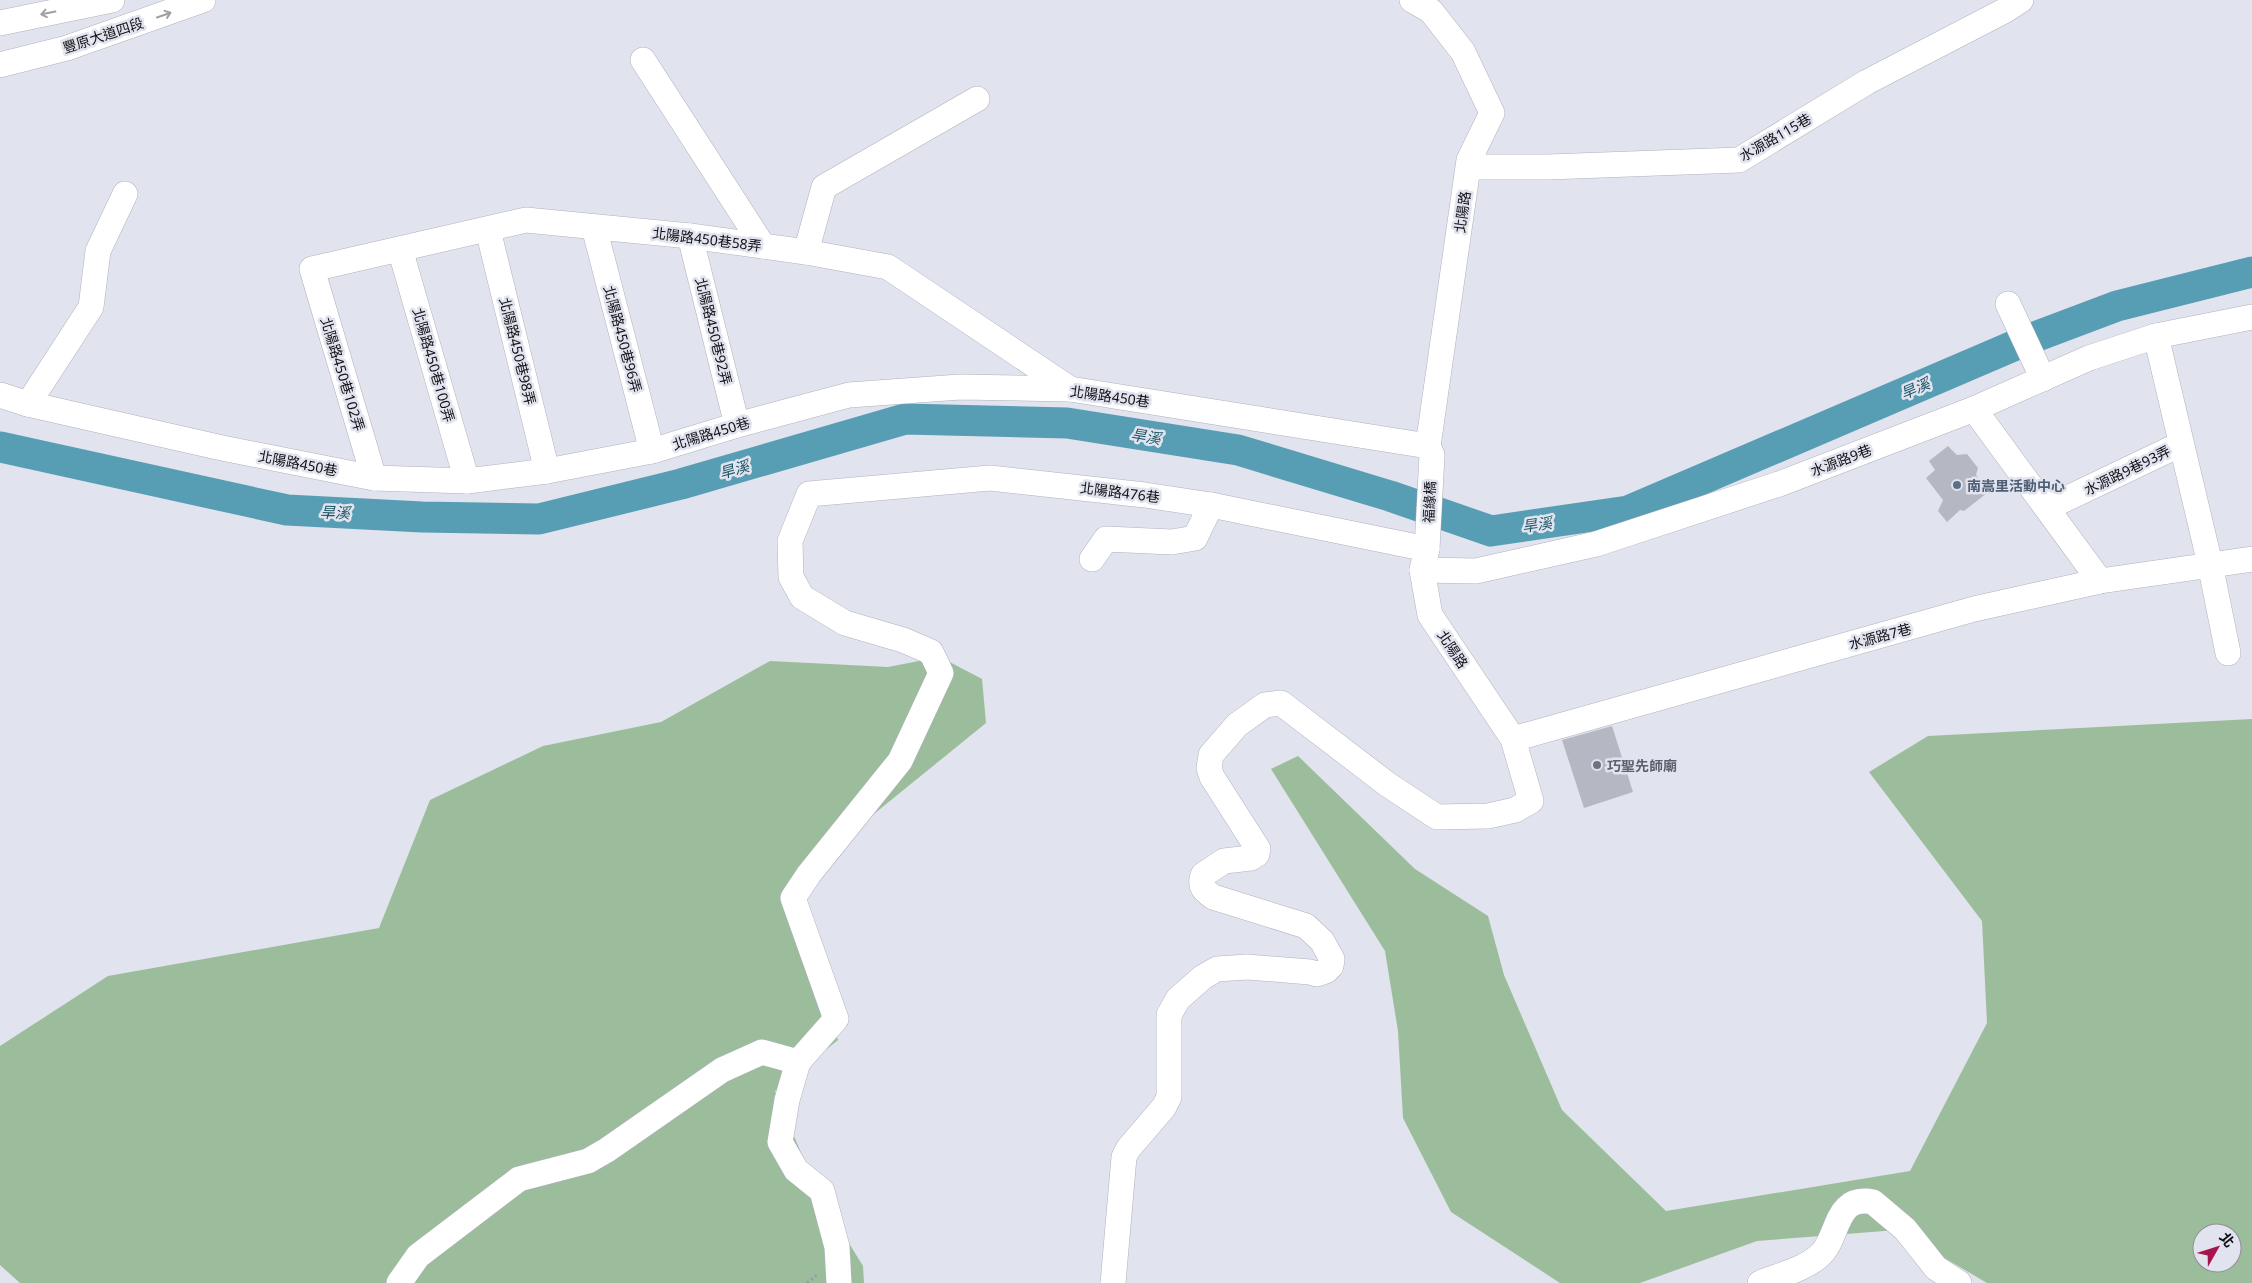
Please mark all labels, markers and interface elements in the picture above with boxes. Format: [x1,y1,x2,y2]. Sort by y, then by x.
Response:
one-way arrow [40,9,56,19]
one-way arrow [155,9,171,19]
street label: 豐原大道四段 [60,13,146,57]
street label: 水源路115巷 [1736,109,1814,165]
street label: 北陽路 [1450,190,1474,234]
street label: 北陽路450巷58弄 [651,223,763,255]
street label: 北陽路450巷92弄 [691,275,737,387]
street label: 北陽路450巷96弄 [600,283,646,395]
street label: 北陽路450巷98弄 [495,295,541,407]
street label: 北陽路450巷100弄 [409,306,459,424]
street label: 北陽路450巷102弄 [317,315,369,433]
water label: 旱溪 [1897,372,1935,403]
street label: 北陽路450巷 [1069,381,1151,411]
street label: 北陽路450巷 [670,412,752,454]
water label: 旱溪 [1130,424,1164,449]
street label: 水源路9巷 [1808,440,1874,480]
street label: 水源路9巷93弄 [2081,441,2173,499]
street label: 北陽路450巷 [257,446,339,480]
water label: 旱溪 [717,455,753,483]
place label: 南嵩里活動中心 [1967,476,2065,495]
street label: 北陽路476巷 [1079,478,1161,506]
marker: 南嵩里活動中心 [1951,479,1963,491]
street label: 福緣橋 [1418,481,1440,523]
water label: 旱溪 [320,501,352,523]
water label: 旱溪 [1521,512,1555,536]
street label: 水源路7巷 [1847,619,1913,653]
street label: 北陽路 [1433,626,1473,672]
place label: 巧聖先師廟 [1607,756,1677,775]
marker: 巧聖先師廟 [1591,759,1603,771]
north arrow [2192,1223,2242,1273]
text: 北 [2216,1228,2239,1251]

